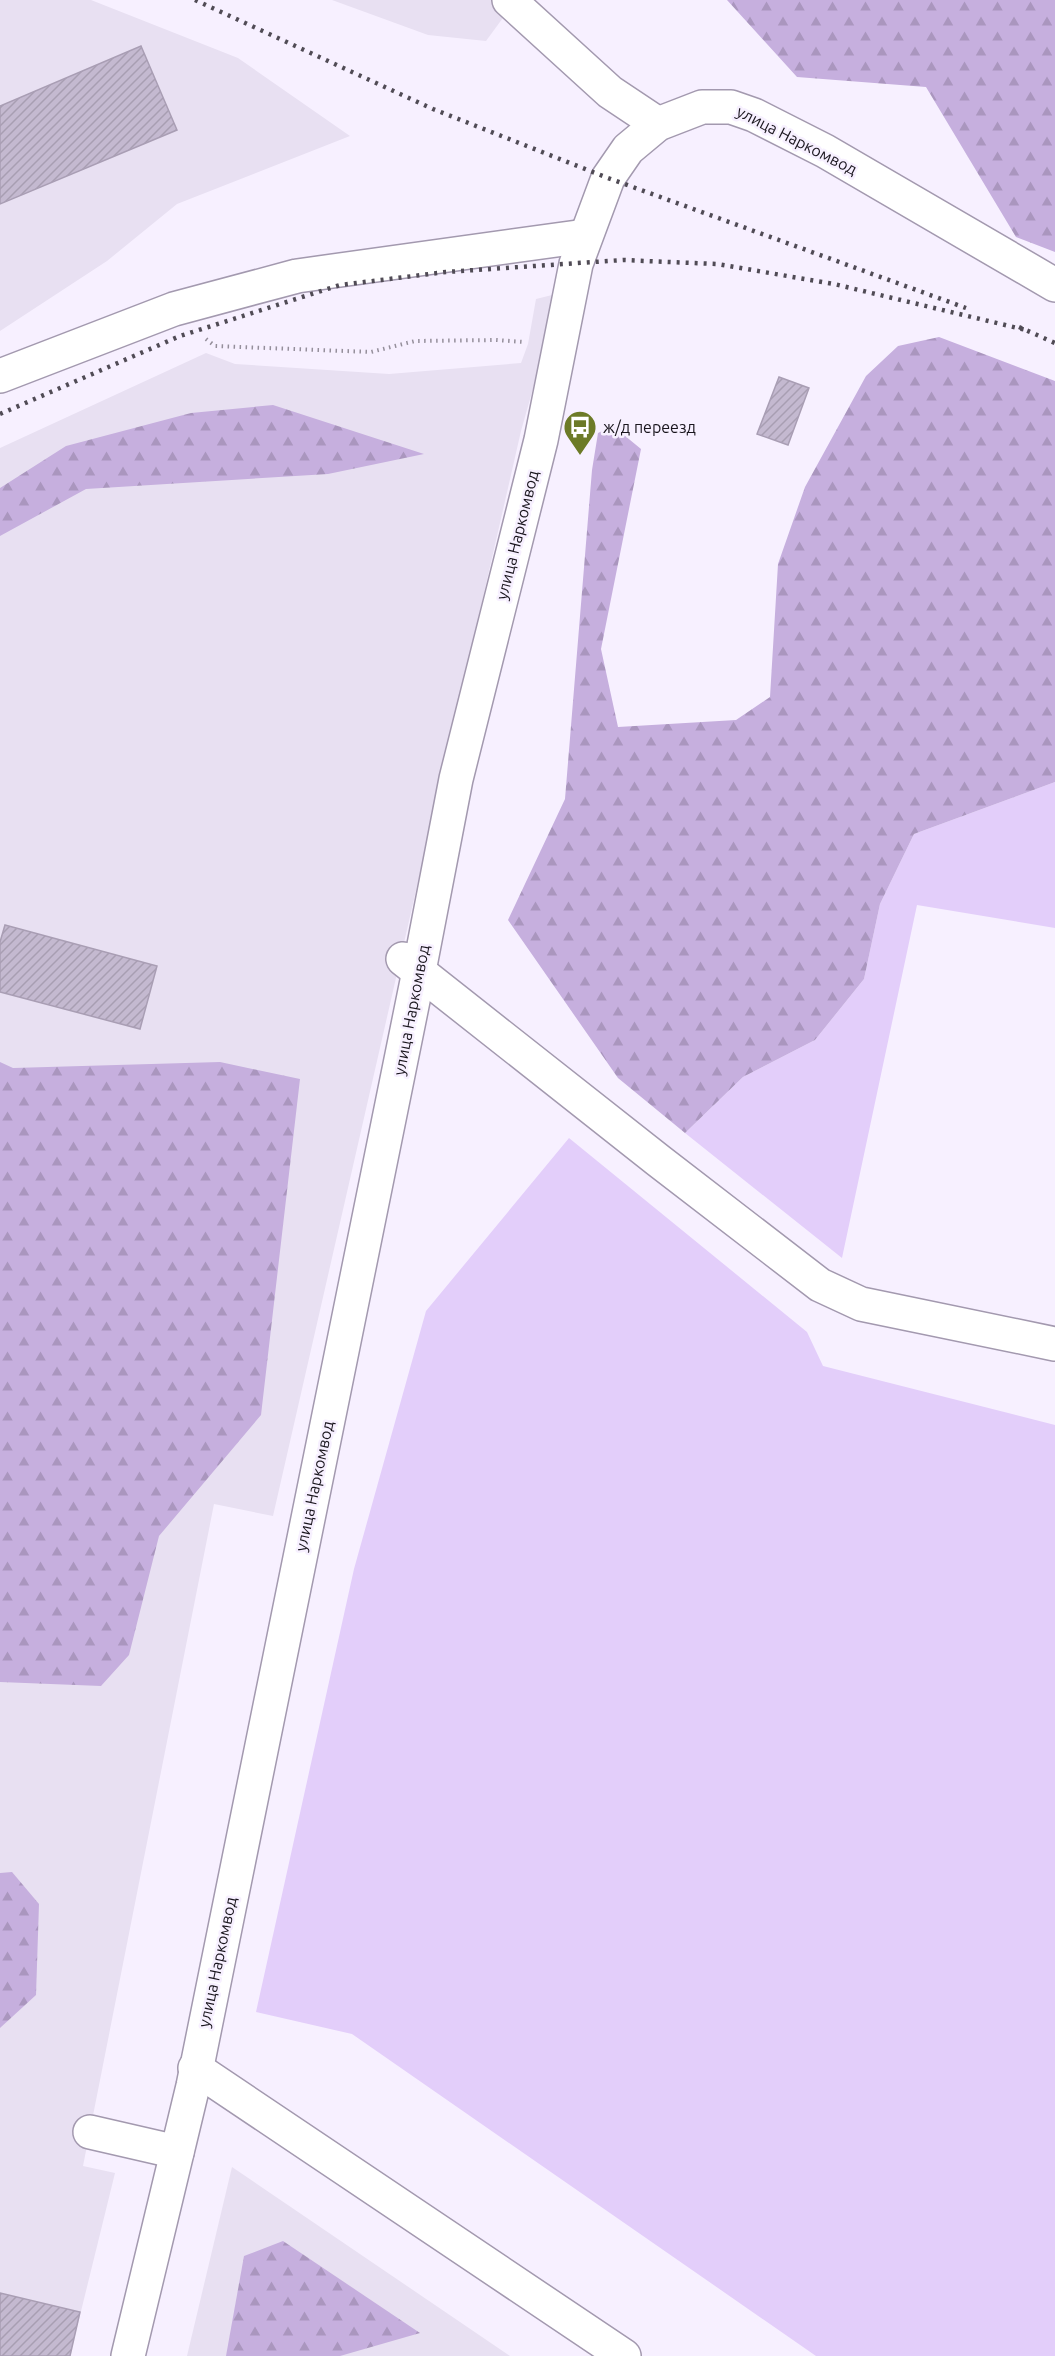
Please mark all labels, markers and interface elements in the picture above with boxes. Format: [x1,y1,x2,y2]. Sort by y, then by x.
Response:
street label: улица Наркомвод [734,102,860,178]
bus stop icon: ж/д переезд [562,409,598,456]
place label: ж/д переезд [603,418,696,436]
street label: улица Наркомвод [492,468,542,602]
street label: улица Наркомвод [390,943,432,1077]
street label: улица Наркомвод [291,1419,337,1553]
street label: улица Наркомвод [194,1895,240,2029]

